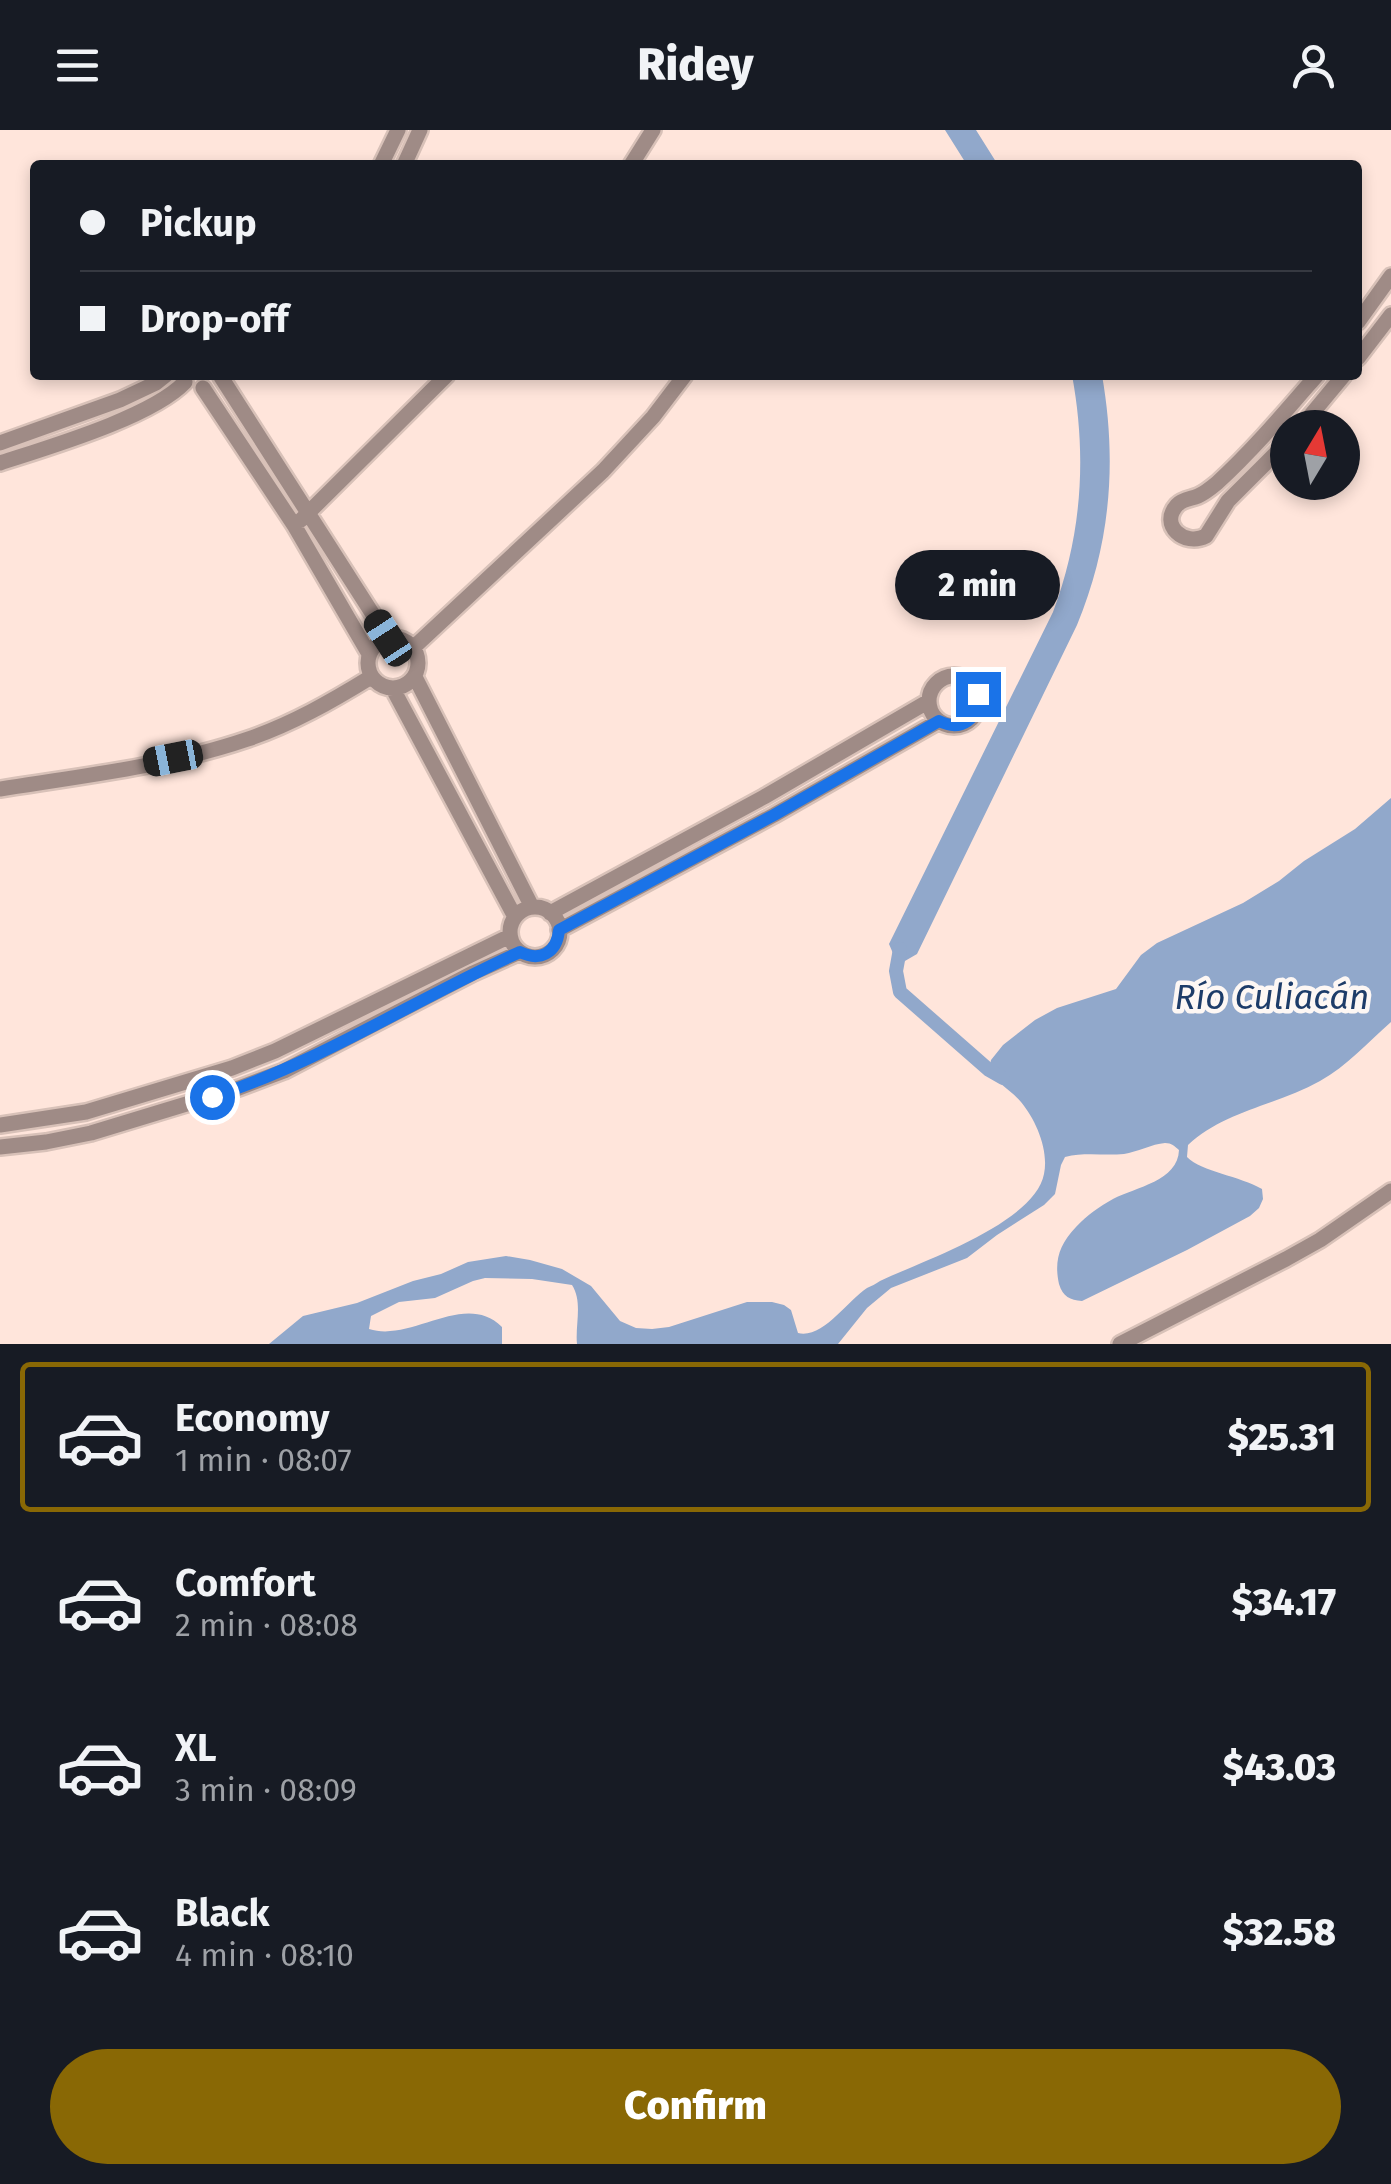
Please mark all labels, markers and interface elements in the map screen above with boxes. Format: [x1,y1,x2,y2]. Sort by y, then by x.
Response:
icon: menu [50,38,105,93]
text: Ridey [638,38,753,92]
icon: person [1286,38,1341,93]
text: Pickup [140,200,257,246]
text: Drop-off [140,296,288,342]
north arrow [1270,410,1360,500]
map controls [1270,410,1360,500]
callout: 2 min [896,549,1060,619]
text: 2 min [938,566,1017,604]
car [359,605,417,671]
route end [956,672,1001,717]
car [141,738,205,778]
water label: Río Culiacán [1175,976,1369,1018]
route start [190,1075,235,1120]
icon: car [55,1392,145,1482]
text: Economy [175,1395,330,1441]
text: $25.31 [1228,1414,1336,1460]
text: 1 min · 08:07 [175,1441,352,1479]
icon: car [55,1557,145,1647]
text: Comfort [175,1560,316,1606]
text: $34.17 [1232,1579,1336,1625]
text: 2 min · 08:08 [175,1606,358,1644]
icon: car [55,1722,145,1812]
text: XL [175,1725,217,1771]
text: $43.03 [1223,1744,1336,1790]
text: 3 min · 08:09 [175,1771,357,1809]
icon: car [55,1887,145,1977]
text: Black [175,1890,270,1936]
text: $32.58 [1223,1909,1336,1955]
text: 4 min · 08:10 [175,1936,354,1974]
button: Confirm [50,2049,1341,2164]

